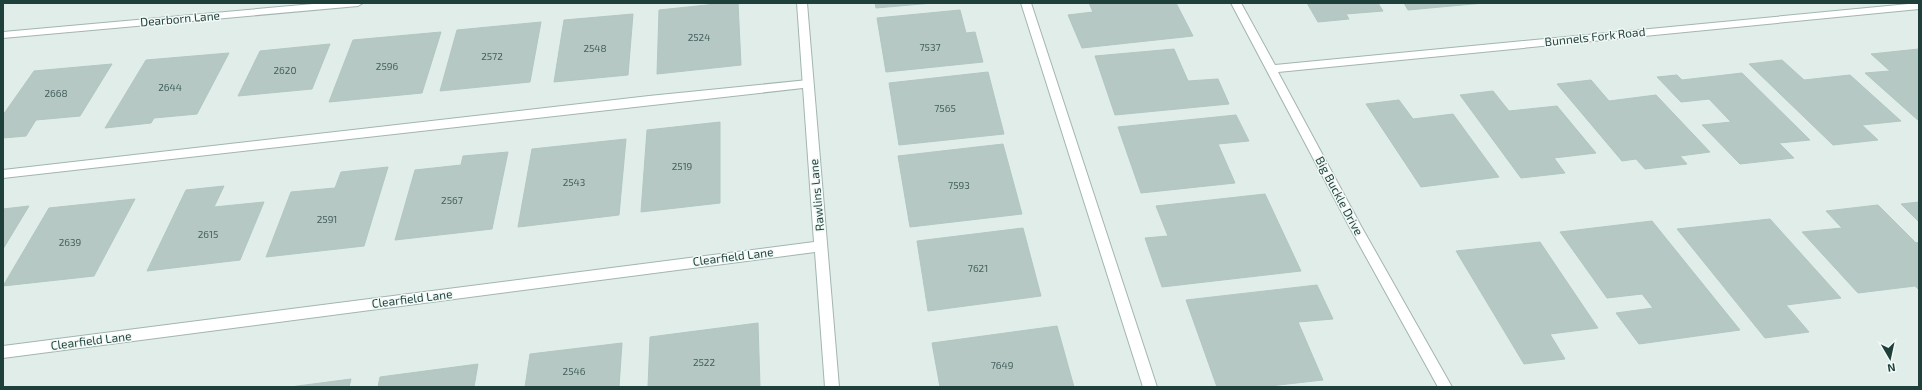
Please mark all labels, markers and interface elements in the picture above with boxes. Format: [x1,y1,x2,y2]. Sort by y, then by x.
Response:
street label: Dearborn Lane [139,8,220,28]
street label: Bunnels Fork Road [1544,24,1646,48]
house number: 2524 [688,31,710,43]
house number: 7537 [919,41,941,53]
house number: 2548 [583,42,607,54]
house number: 2572 [481,50,503,62]
house number: 2596 [376,60,398,72]
house number: 2620 [274,64,297,76]
house number: 2644 [158,81,182,93]
house number: 2668 [44,87,68,99]
house number: 7565 [934,102,956,114]
street label: Big Buckle Drive [1313,154,1367,237]
street label: Rawlins Lane [806,158,826,232]
house number: 2519 [672,160,693,172]
house number: 2543 [563,176,585,188]
house number: 7593 [948,179,970,191]
house number: 2567 [441,194,463,206]
house number: 2591 [317,213,337,225]
house number: 2615 [198,228,218,240]
house number: 2639 [59,236,82,248]
street label: Clearfield Lane [692,244,774,268]
house number: 7621 [968,262,988,274]
street label: Clearfield Lane [371,286,453,310]
street label: Clearfield Lane [50,328,132,352]
north arrow [1870,338,1910,378]
house number: 2522 [693,356,715,368]
house number: 7649 [991,359,1014,371]
text: N [1887,361,1897,375]
house number: 2546 [563,365,586,377]

